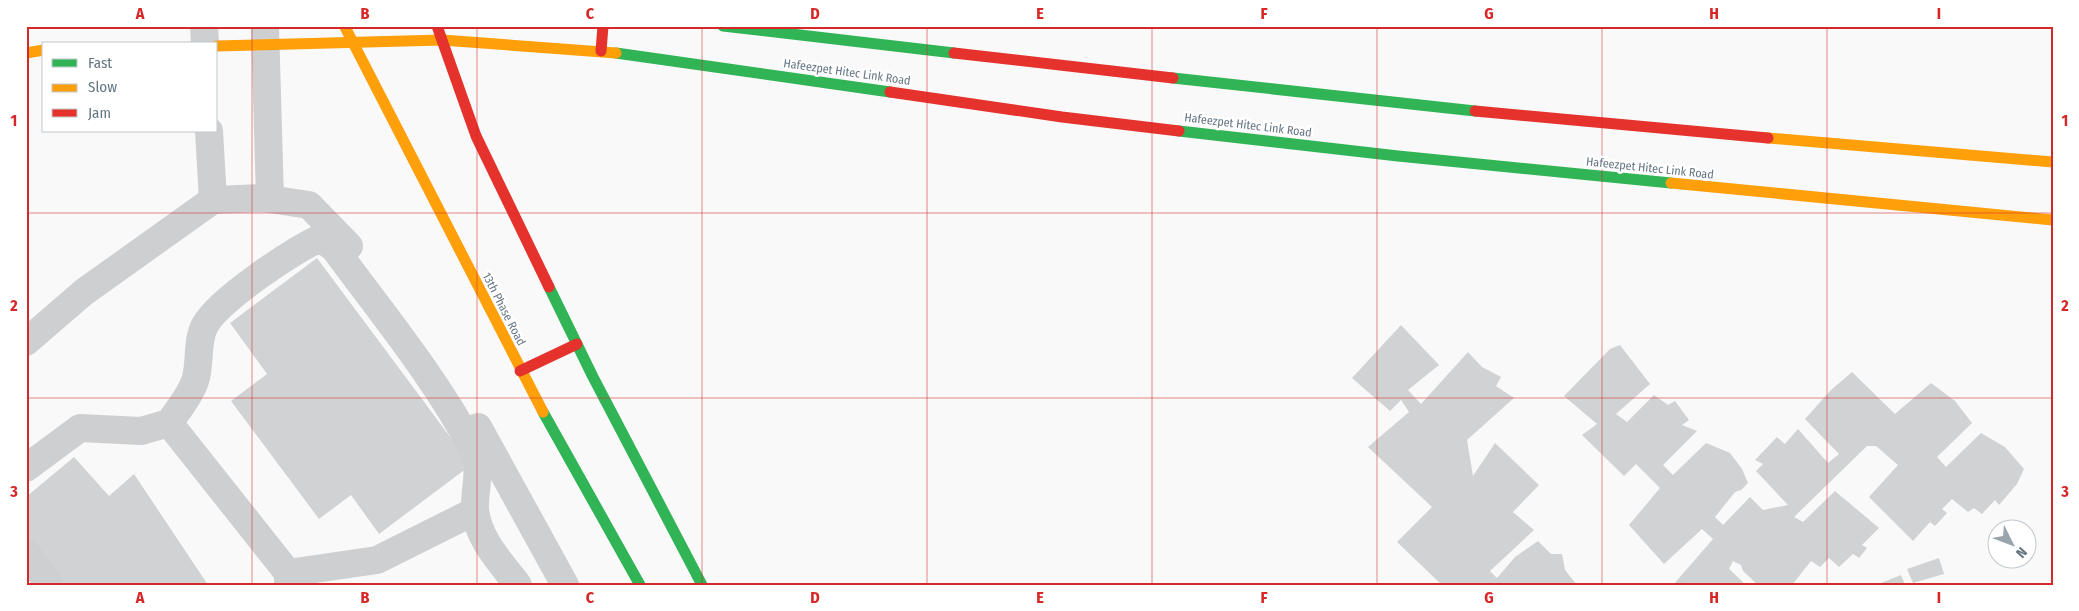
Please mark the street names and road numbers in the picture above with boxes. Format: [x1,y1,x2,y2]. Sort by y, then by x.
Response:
street label: Hafeezpet Hitec Link Road [783,56,911,88]
street label: Hafeezpet Hitec Link Road [1184,110,1312,140]
street label: Hafeezpet Hitec Link Road [1586,154,1714,182]
street label: 13th Phase Road [480,270,528,348]

